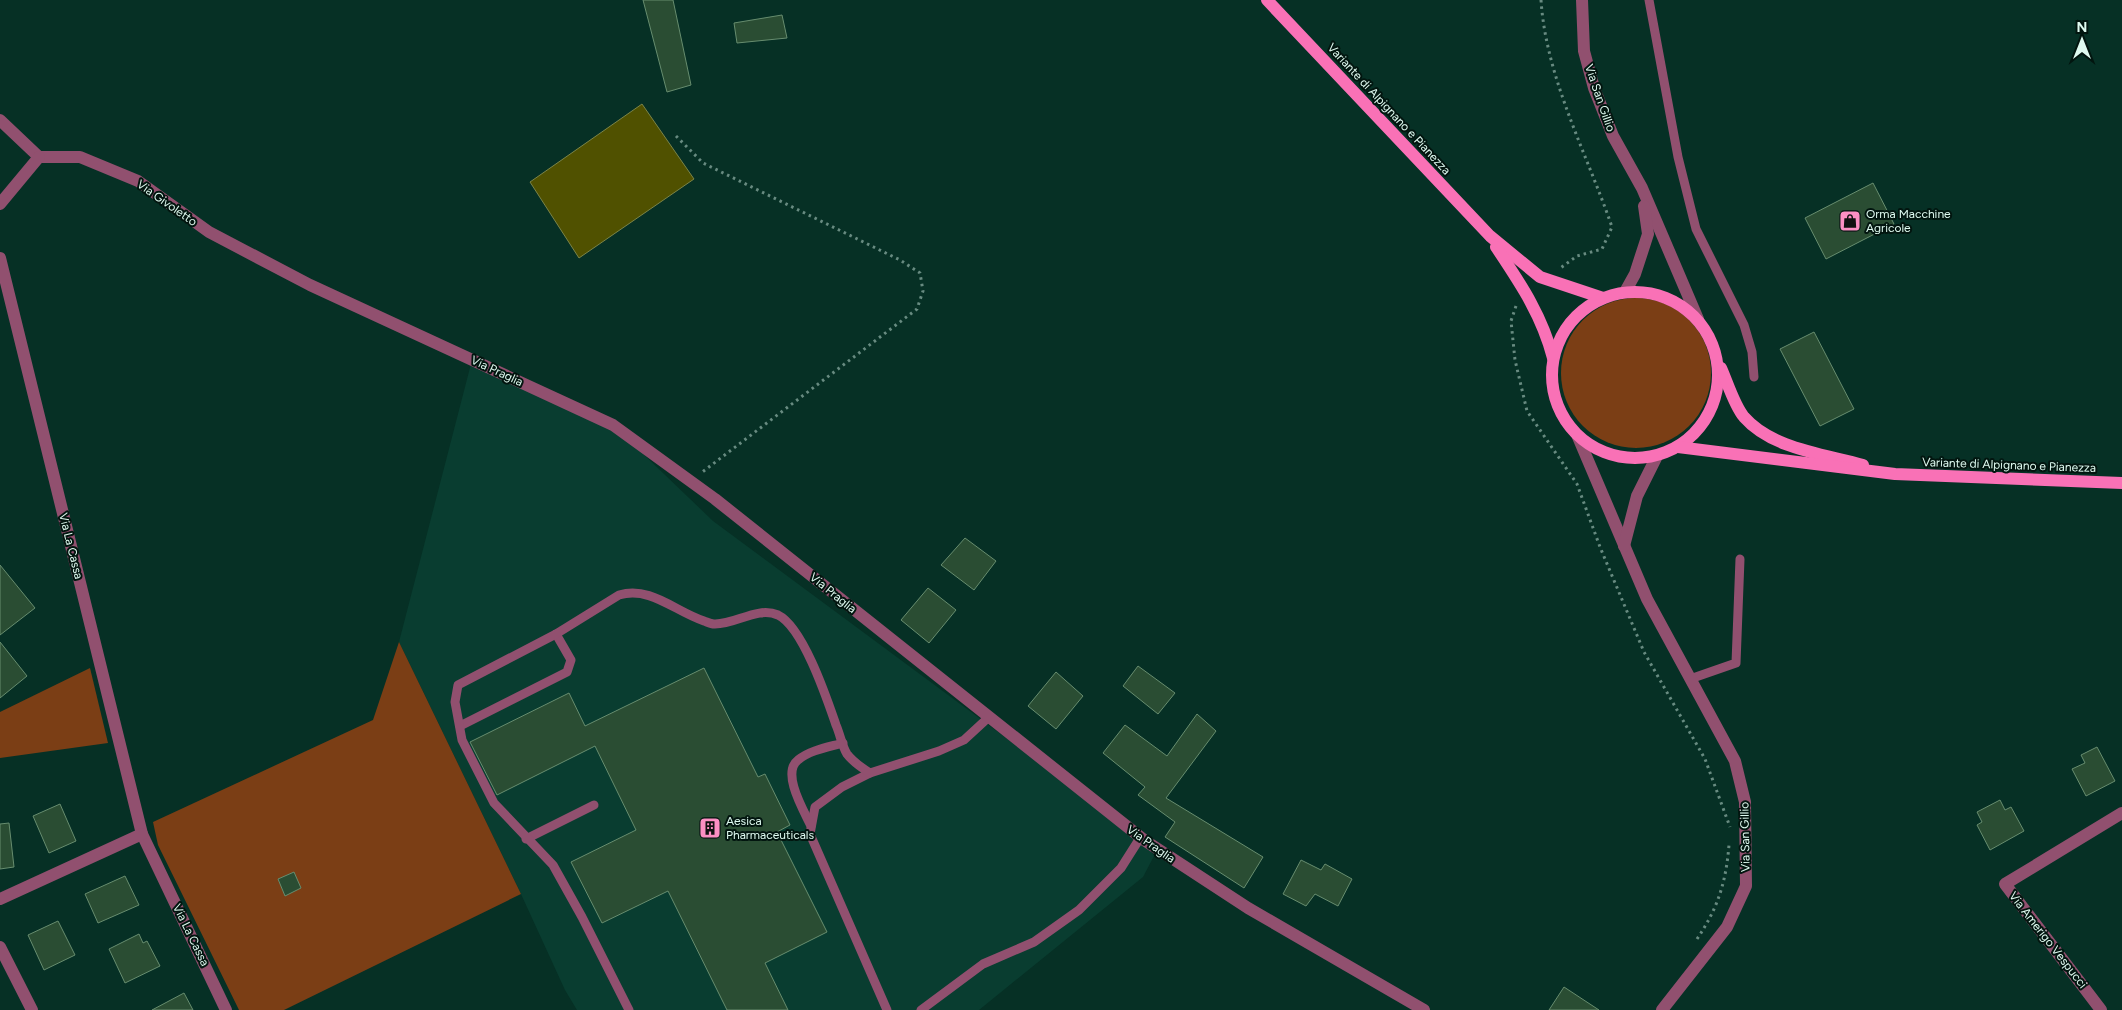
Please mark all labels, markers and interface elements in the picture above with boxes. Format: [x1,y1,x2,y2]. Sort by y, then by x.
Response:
north arrow [2057,15,2107,65]
text: N [2077,19,2087,36]
street label: Variante di Alpignano e Pianezza [1325,41,1453,177]
street label: Via San Gillio [1582,63,1618,134]
street label: Via Givoletto [134,177,200,229]
place label: Orma Macchine Agricole [1866,207,1951,235]
shop icon: Orma Macchine Agricole [1838,209,1862,233]
street label: Via Praglia [469,353,525,389]
street label: Variante di Alpignano e Pianezza [1922,455,2096,475]
street label: Via La Cassa [56,512,86,580]
street label: Via Praglia [807,570,859,616]
street label: Via San Gillio [1737,802,1753,872]
place label: Aesica Pharmaceuticals [726,814,814,842]
building icon: Aesica Pharmaceuticals [698,816,722,840]
street label: Via Praglia [1124,822,1178,866]
street label: Via Amerigo Vespucci [2006,889,2090,991]
street label: Via La Cassa [170,902,212,968]

